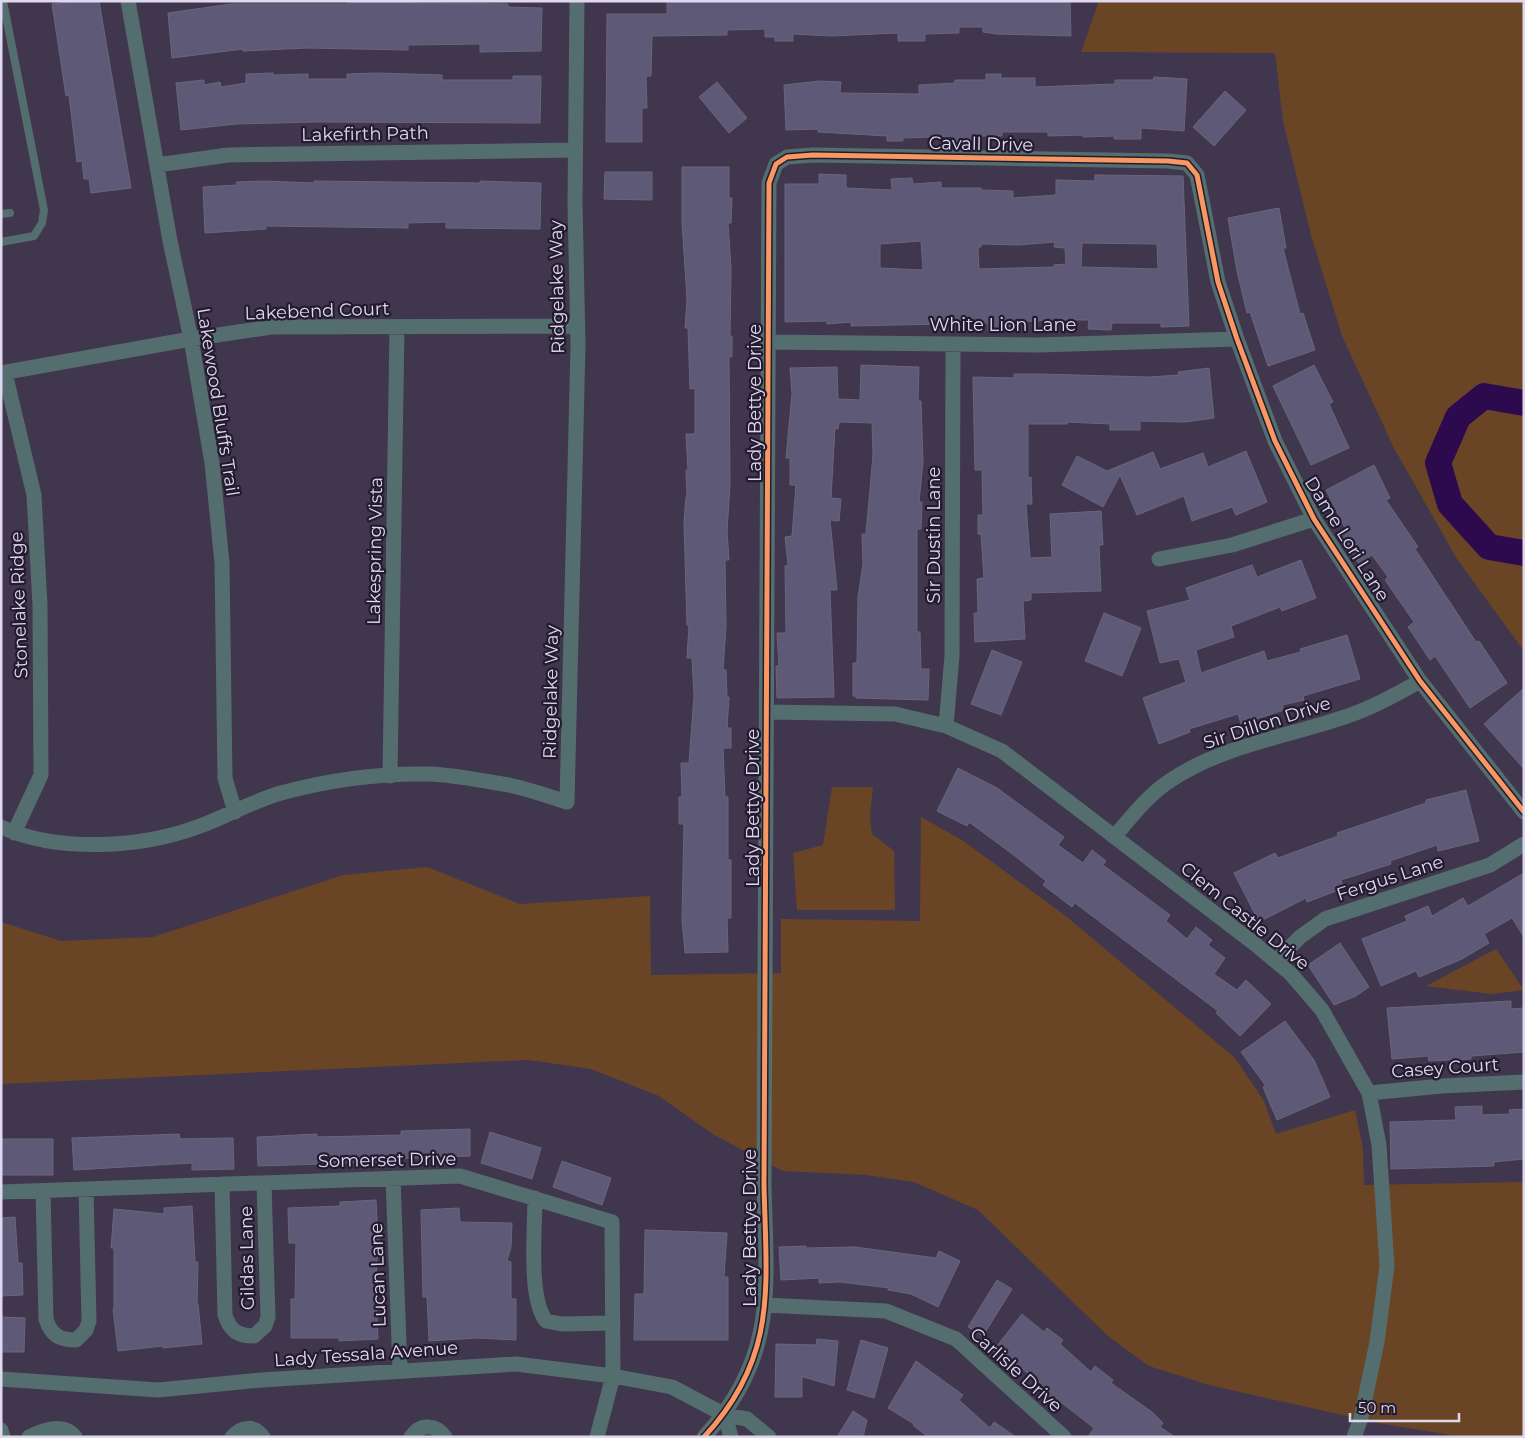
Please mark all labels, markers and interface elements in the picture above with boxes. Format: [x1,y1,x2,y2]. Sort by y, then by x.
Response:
street label: Lakefirth Path [301,122,429,146]
street label: Cavall Drive [928,132,1034,156]
street label: Ridgelake Way [545,220,569,354]
street label: Lakebend Court [244,297,390,325]
street label: Lakewood Bluffs Trail [192,306,244,498]
street label: White Lion Lane [930,314,1077,336]
street label: Lady Bettye Drive [744,324,766,482]
street label: Sir Dustin Lane [923,466,945,603]
street label: Dame Lori Lane [1300,473,1394,605]
street label: Lakespring Vista [363,477,387,625]
street label: Stonelake Ridge [5,531,33,679]
street label: Ridgelake Way [539,625,563,759]
street label: Sir Dillon Drive [1201,692,1334,754]
street label: Lady Bettye Drive [742,729,764,887]
street label: Fergus Lane [1334,850,1446,906]
street label: Clem Castle Drive [1176,857,1314,975]
street label: Casey Court [1390,1053,1500,1083]
street label: Somerset Drive [318,1148,456,1172]
street label: Lady Bettye Drive [739,1149,761,1307]
street label: Gildas Lane [235,1206,259,1310]
street label: Lucan Lane [365,1222,391,1328]
street label: Carlisle Drive [965,1323,1067,1417]
street label: Lady Tessala Avenue [273,1337,459,1371]
scale bar [1350,1390,1459,1422]
text: 50 m [1358,1398,1396,1417]

